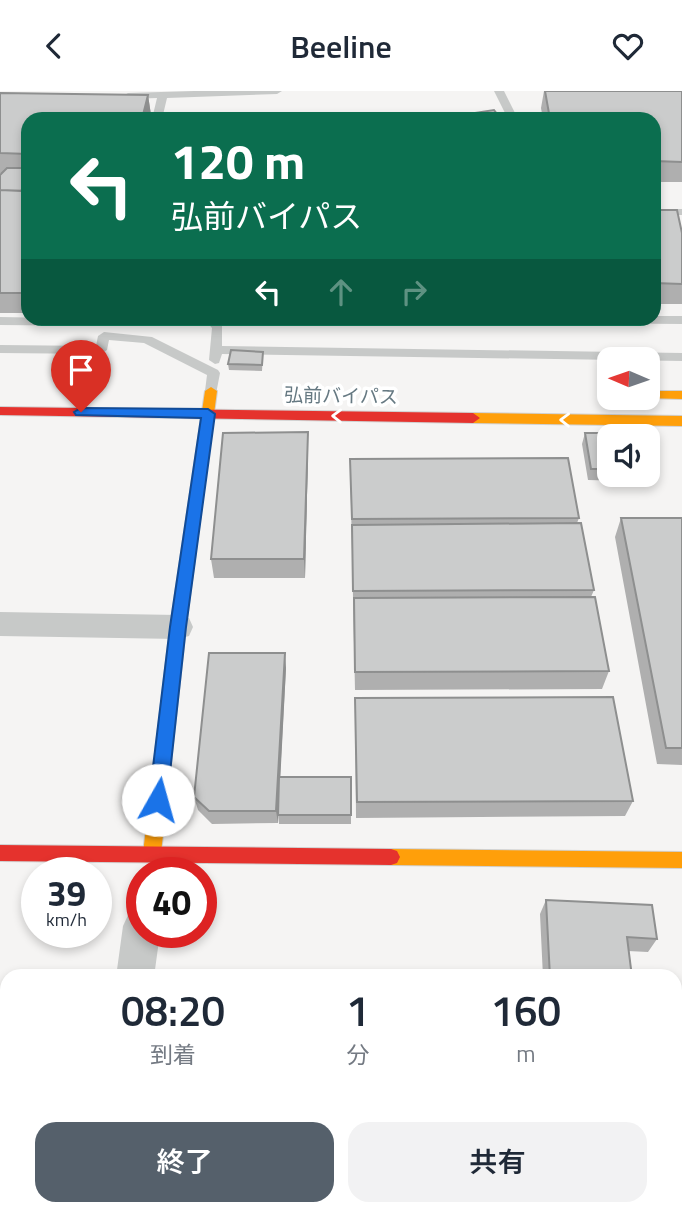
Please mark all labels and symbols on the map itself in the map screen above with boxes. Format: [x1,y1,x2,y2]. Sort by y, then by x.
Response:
pin [51,340,111,412]
north arrow [597,347,660,409]
street label: 弘前バイパス [284,380,398,410]
one-way arrow [332,408,342,424]
one-way arrow [559,413,570,428]
position arrow [121,763,195,837]
speed limit sign: 40 [126,857,217,948]

